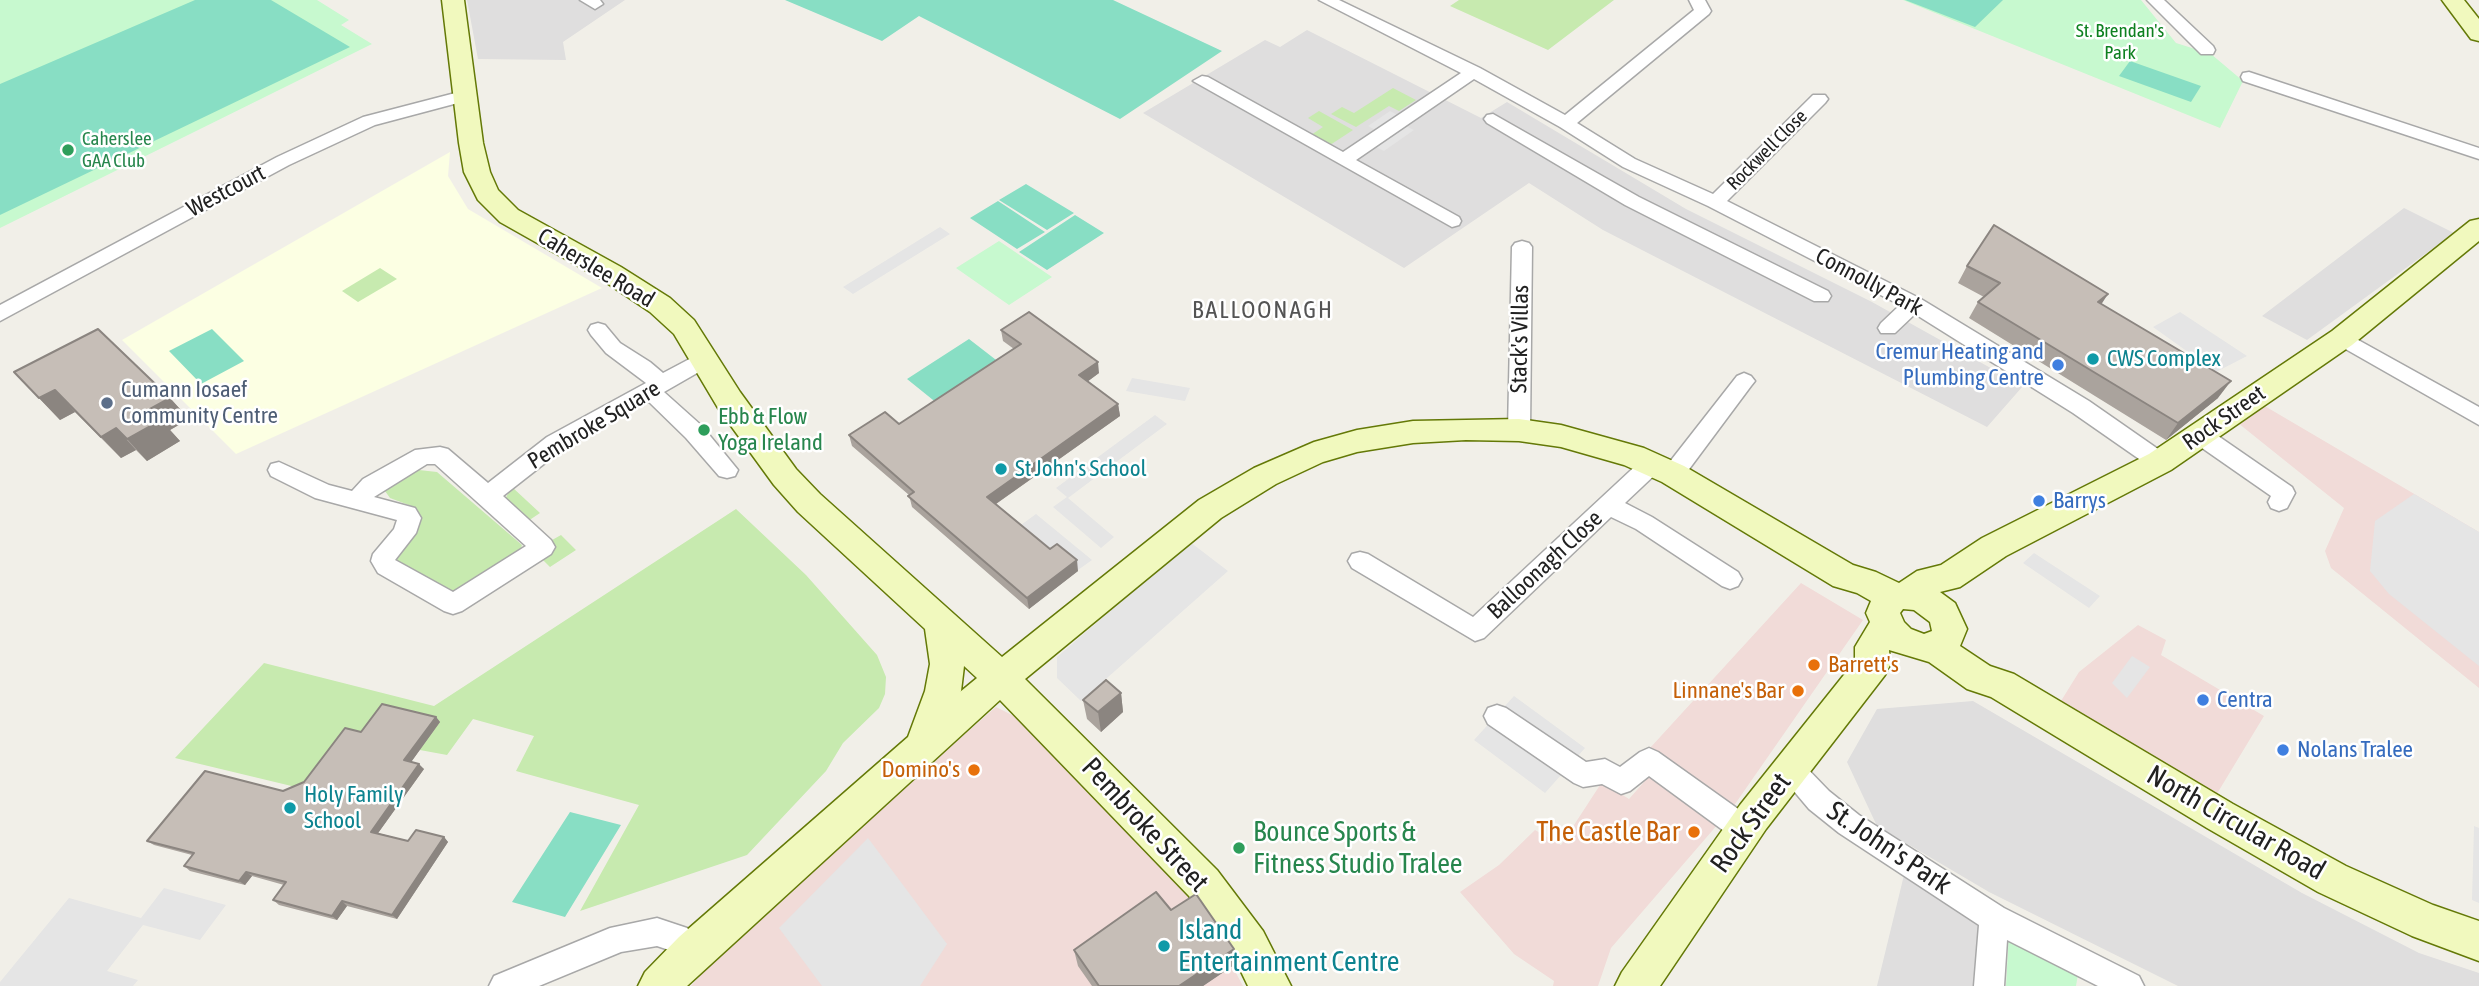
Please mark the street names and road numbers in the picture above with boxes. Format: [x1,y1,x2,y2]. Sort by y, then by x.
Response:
street label: Rockwell Close [1722,105,1812,195]
street label: Westcourt [182,159,270,223]
street label: Caherslee Road [533,222,659,314]
street label: Connolly Park [1811,242,1927,322]
street label: Stack's Villas [1505,285,1535,393]
street label: Pembroke Square [523,375,665,475]
street label: Rock Street [2177,380,2271,456]
street label: Balloonagh Close [1482,505,1608,625]
street label: Pembroke Street [1074,751,1216,899]
street label: North Circular Road [2141,758,2331,888]
street label: Rock Street [1704,767,1798,879]
street label: St. John's Park [1821,794,1957,902]

